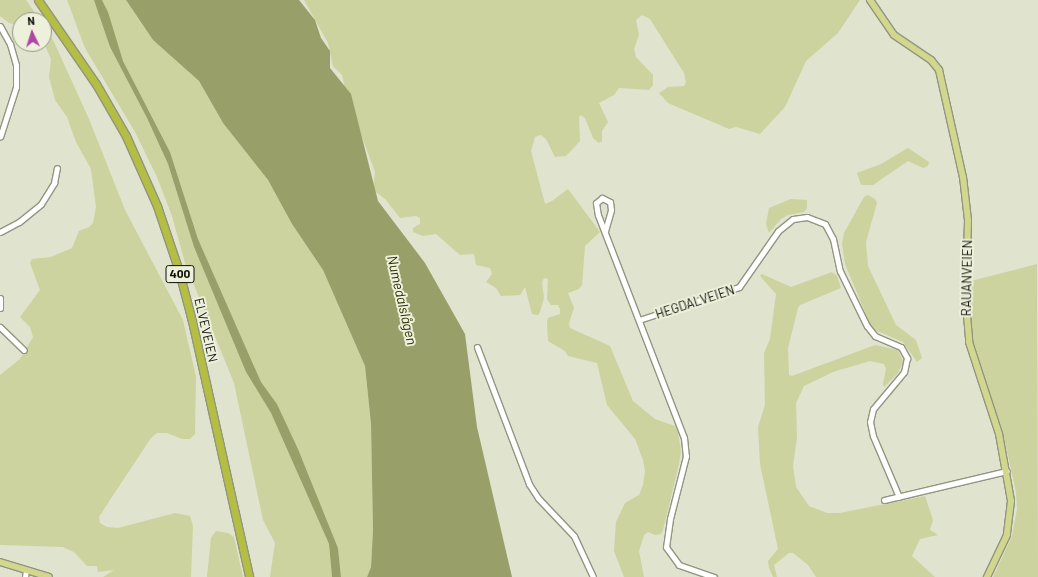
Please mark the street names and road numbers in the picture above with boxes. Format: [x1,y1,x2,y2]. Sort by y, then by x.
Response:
street label: RAUANVEIEN [959,240,975,316]
road number: 400 [165,264,195,284]
street label: HEGDALVEIEN [653,282,737,322]
street label: ELVEVEIEN [191,296,221,364]

